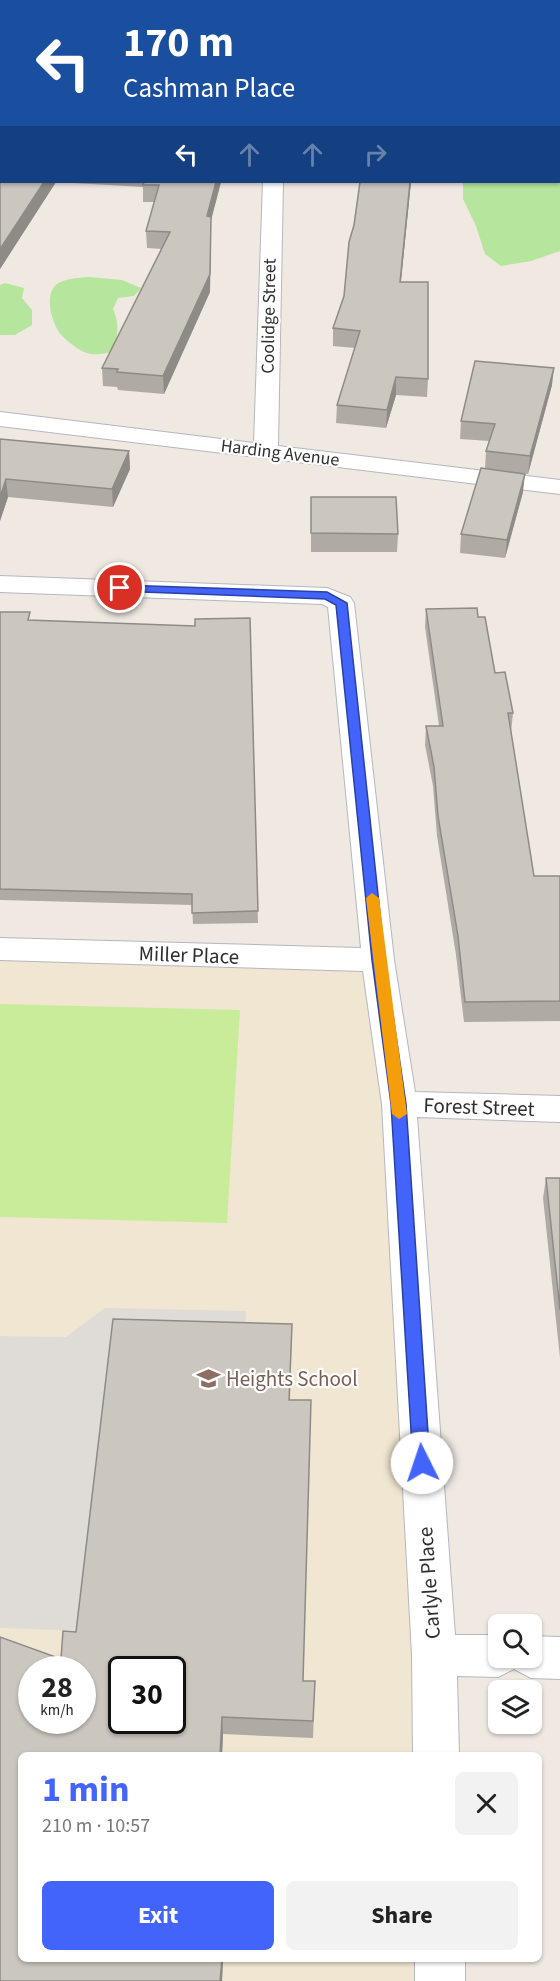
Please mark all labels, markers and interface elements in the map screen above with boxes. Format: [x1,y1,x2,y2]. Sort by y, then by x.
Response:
text: 170 m [123,13,234,73]
icon: left [24,24,102,102]
text: Cashman Place [123,69,295,108]
icon: left [170,138,203,171]
icon: ahead [233,138,266,171]
icon: ahead [296,138,329,171]
icon: right [359,138,392,171]
street label: Coolidge Street [255,258,283,374]
street label: Harding Avenue [219,433,341,473]
pin [94,562,145,613]
icon: arrive [103,571,136,604]
street label: Miller Place [138,938,240,972]
street label: Forest Street [423,1090,535,1124]
place label: Heights School [226,1364,358,1394]
school or university icon: Heights School [195,1366,221,1392]
position arrow [390,1431,454,1495]
street label: Carlyle Place [410,1526,448,1640]
map controls [488,1614,542,1734]
button: search [488,1614,542,1668]
speed limit sign: 30 [108,1656,186,1734]
text: 28 [41,1666,73,1709]
button: layers [488,1680,542,1734]
text: km/h [40,1700,74,1721]
text: 1 min [42,1764,130,1815]
button: close [455,1772,518,1835]
text: 210 m · 10:57 [42,1812,150,1840]
button: Exit [42,1881,274,1950]
button: Share [286,1881,518,1950]

